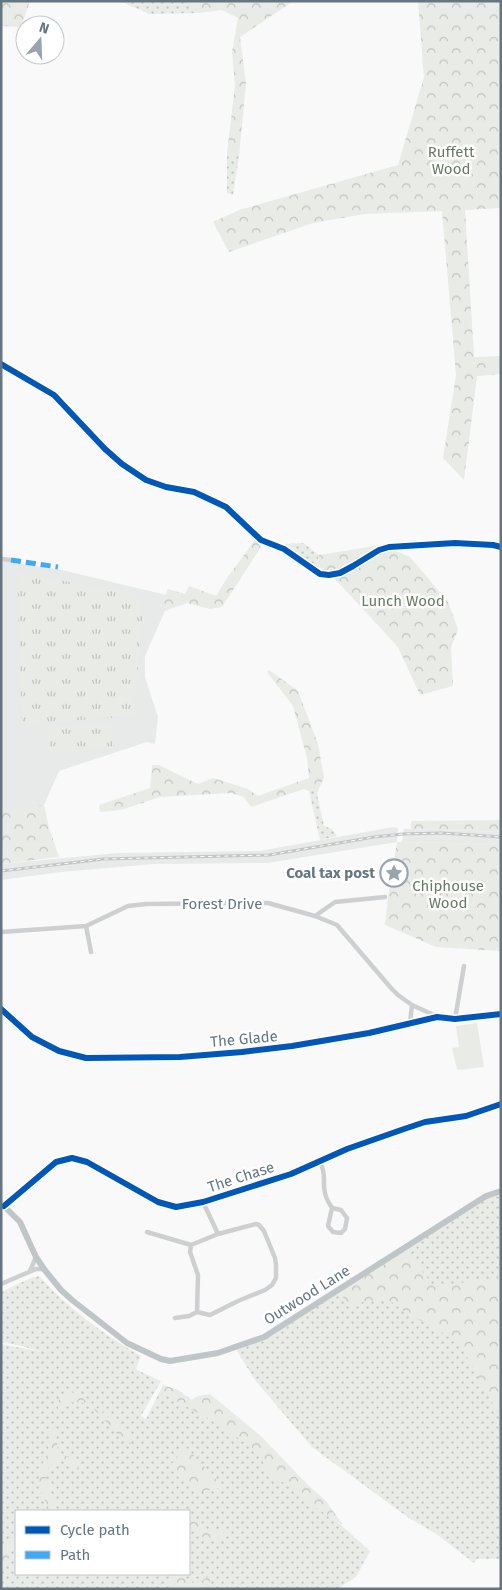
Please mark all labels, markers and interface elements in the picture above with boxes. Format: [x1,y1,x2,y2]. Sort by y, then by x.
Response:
north arrow [15,15,65,65]
text: N [37,19,51,38]
park label: Ruffett Wood [428,143,475,178]
park label: Lunch Wood [361,592,445,610]
place icon: Coal tax post [379,858,409,888]
place label: Coal tax post [286,864,375,882]
park label: Chiphouse Wood [412,877,484,912]
street label: Forest Drive [182,895,262,913]
street label: The Glade [209,1027,279,1051]
street label: The Chase [205,1158,277,1196]
street label: Outwood Lane [261,1261,353,1329]
legend [15,1510,190,1575]
text: Cycle path [60,1521,130,1539]
text: Path [60,1546,90,1564]

